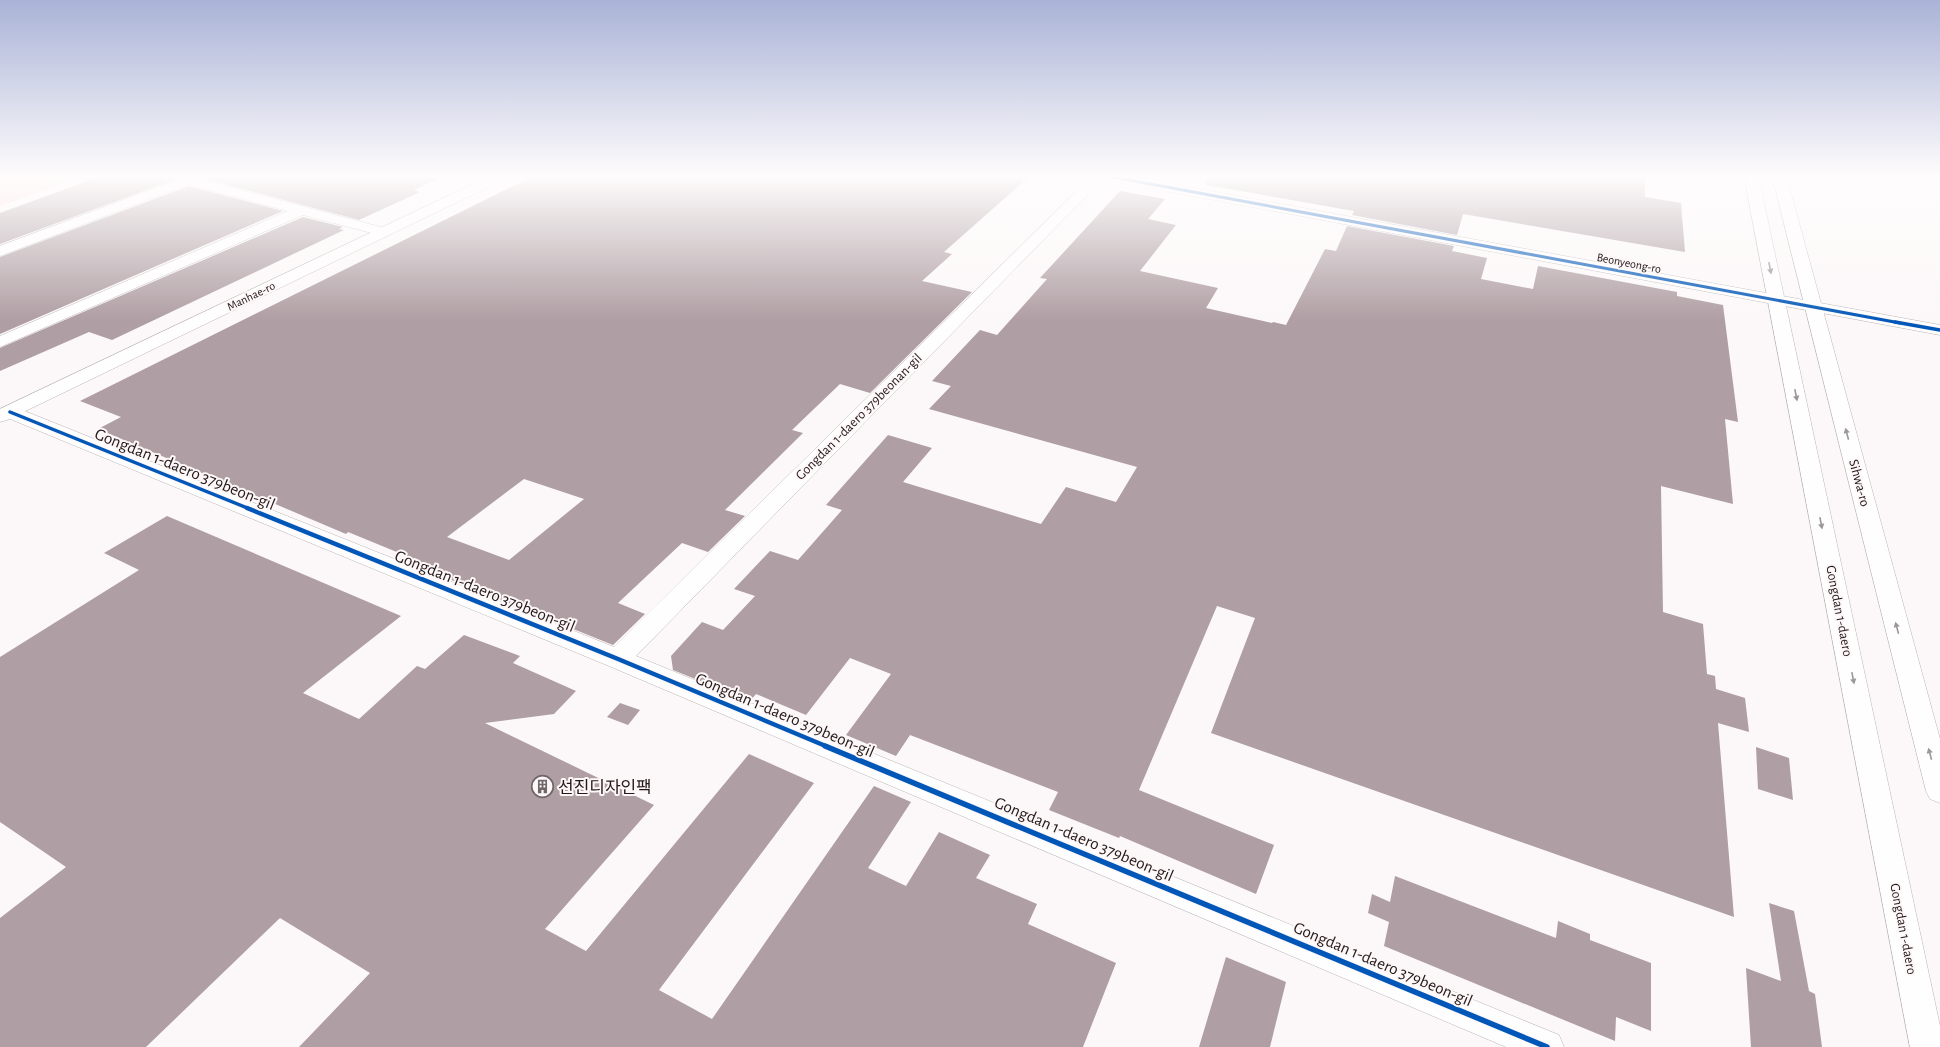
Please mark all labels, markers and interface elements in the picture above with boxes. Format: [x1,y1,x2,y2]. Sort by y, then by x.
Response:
street label: Beonyeong-ro [1596,251,1662,276]
one-way arrow [1767,262,1773,274]
street label: Manhae-ro [225,279,277,313]
street label: Gongdan 1-daero 379beonan-gil [793,351,925,483]
one-way arrow [1793,389,1799,402]
street label: Gongdan 1-daero 379beon-gil [92,425,278,513]
one-way arrow [1843,428,1849,441]
street label: Sihwa-ro [1846,458,1872,508]
one-way arrow [1819,517,1825,529]
street label: Gongdan 1-daero 379beon-gil [392,547,578,635]
street label: Gongdan 1-daero [1823,564,1855,658]
one-way arrow [1894,622,1900,634]
street label: Gongdan 1-daero 379beon-gil [693,670,877,760]
one-way arrow [1850,672,1856,684]
one-way arrow [1927,748,1933,760]
building icon: 선진디자인팩 [529,774,555,800]
place label: 선진디자인팩 [558,779,652,796]
street label: Gongdan 1-daero 379beon-gil [992,794,1176,884]
street label: Gongdan 1-daero [1887,882,1919,976]
street label: Gongdan 1-daero 379beon-gil [1291,919,1475,1009]

